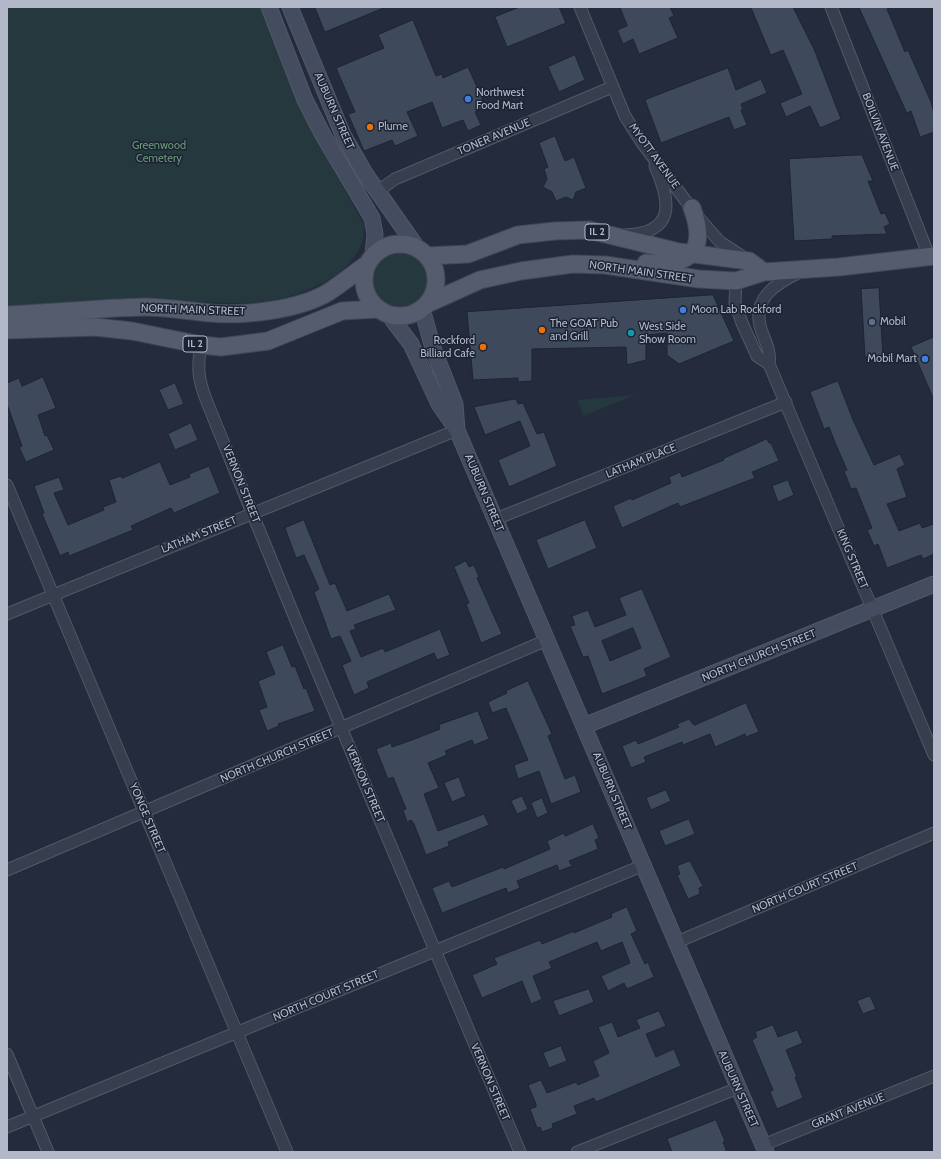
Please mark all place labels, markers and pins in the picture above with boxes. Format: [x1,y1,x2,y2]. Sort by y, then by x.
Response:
place label: Northwest Food Mart [476,86,525,112]
marker: Northwest Food Mart [463,94,473,104]
place label: Plume [378,120,408,134]
marker: Plume [365,122,375,132]
place label: Moon Lab Rockford [691,303,781,317]
marker: Moon Lab Rockford [678,305,688,315]
place label: Mobil [880,315,906,329]
place label: The GOAT Pub and Grill [550,317,618,343]
marker: Mobil [867,317,877,327]
place label: West Side Show Room [639,320,696,346]
marker: The GOAT Pub and Grill [537,325,547,335]
marker: West Side Show Room [626,328,636,338]
place label: Rockford Billiard Cafe [420,334,475,360]
marker: Rockford Billiard Cafe [478,342,488,352]
place label: Mobil Mart [867,352,917,366]
marker: Mobil Mart [920,354,930,364]

